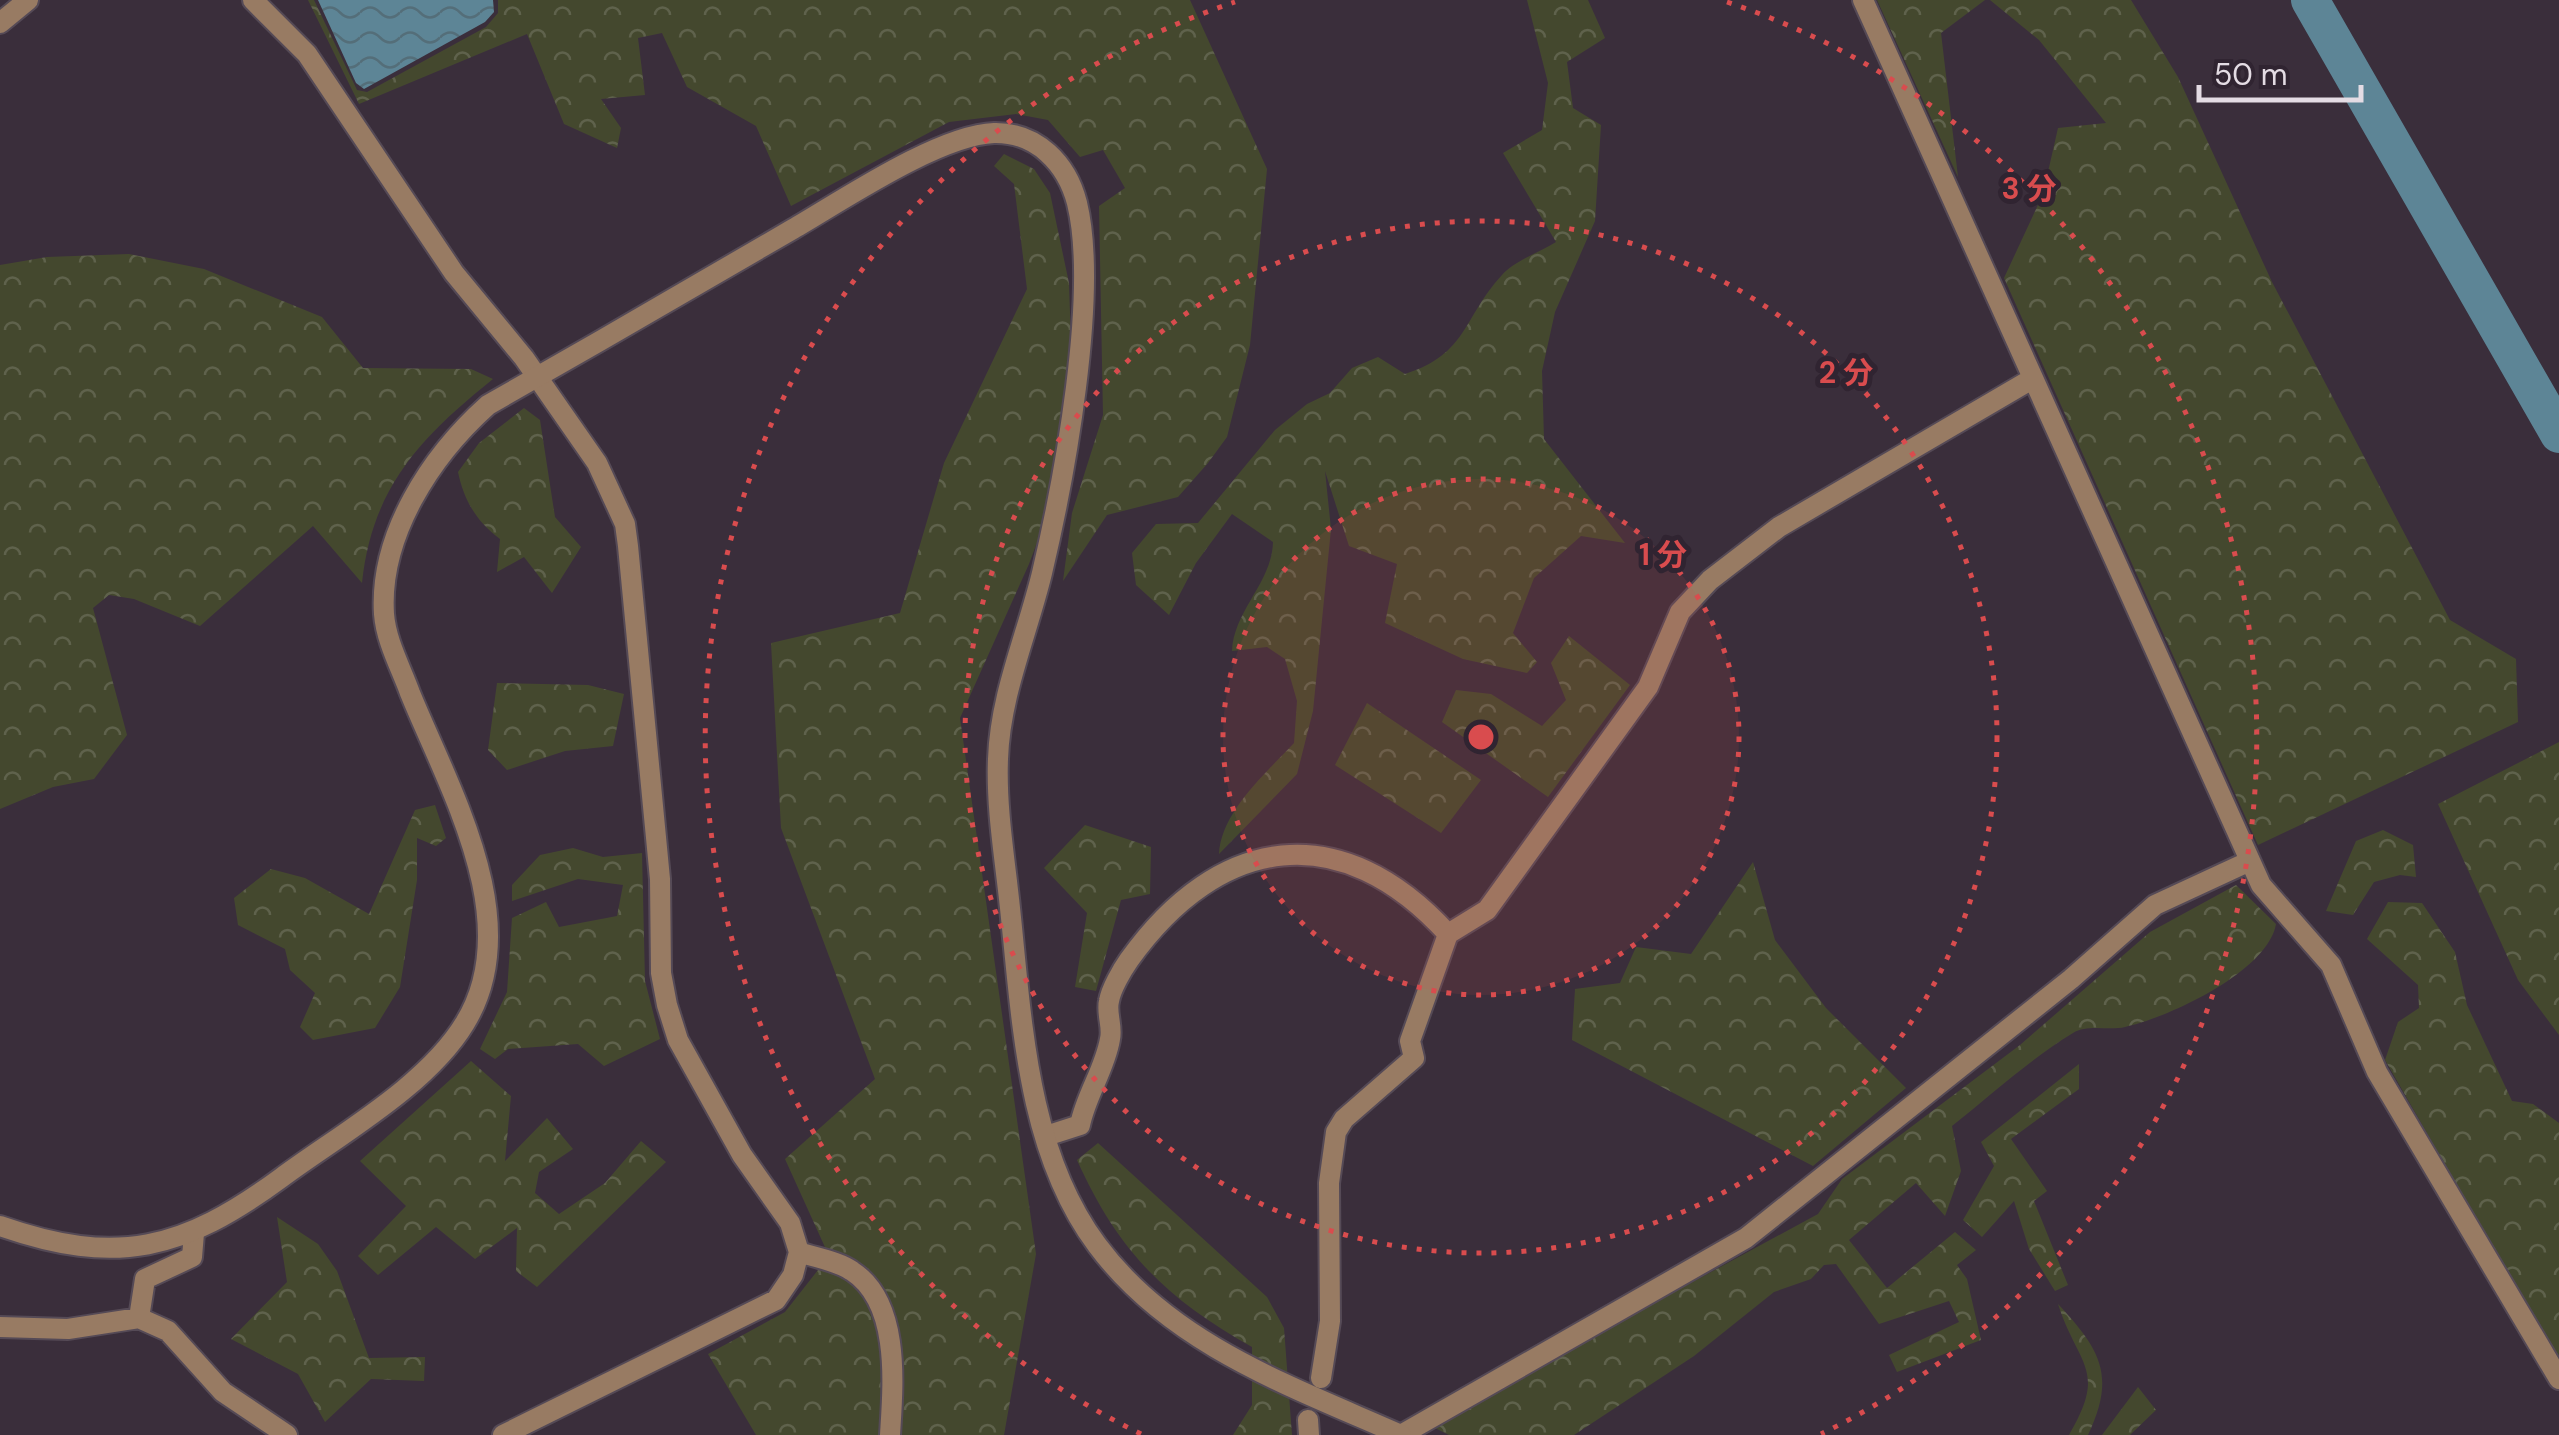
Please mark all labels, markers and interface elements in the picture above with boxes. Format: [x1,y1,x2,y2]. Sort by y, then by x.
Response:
scale bar [2199,40,2362,102]
text: 50 m [2214,55,2288,94]
text: 3 分 [2001,169,2057,208]
text: 2 分 [1819,353,1873,392]
text: 1 分 [1639,535,1687,574]
centre of rings [1463,719,1499,755]

